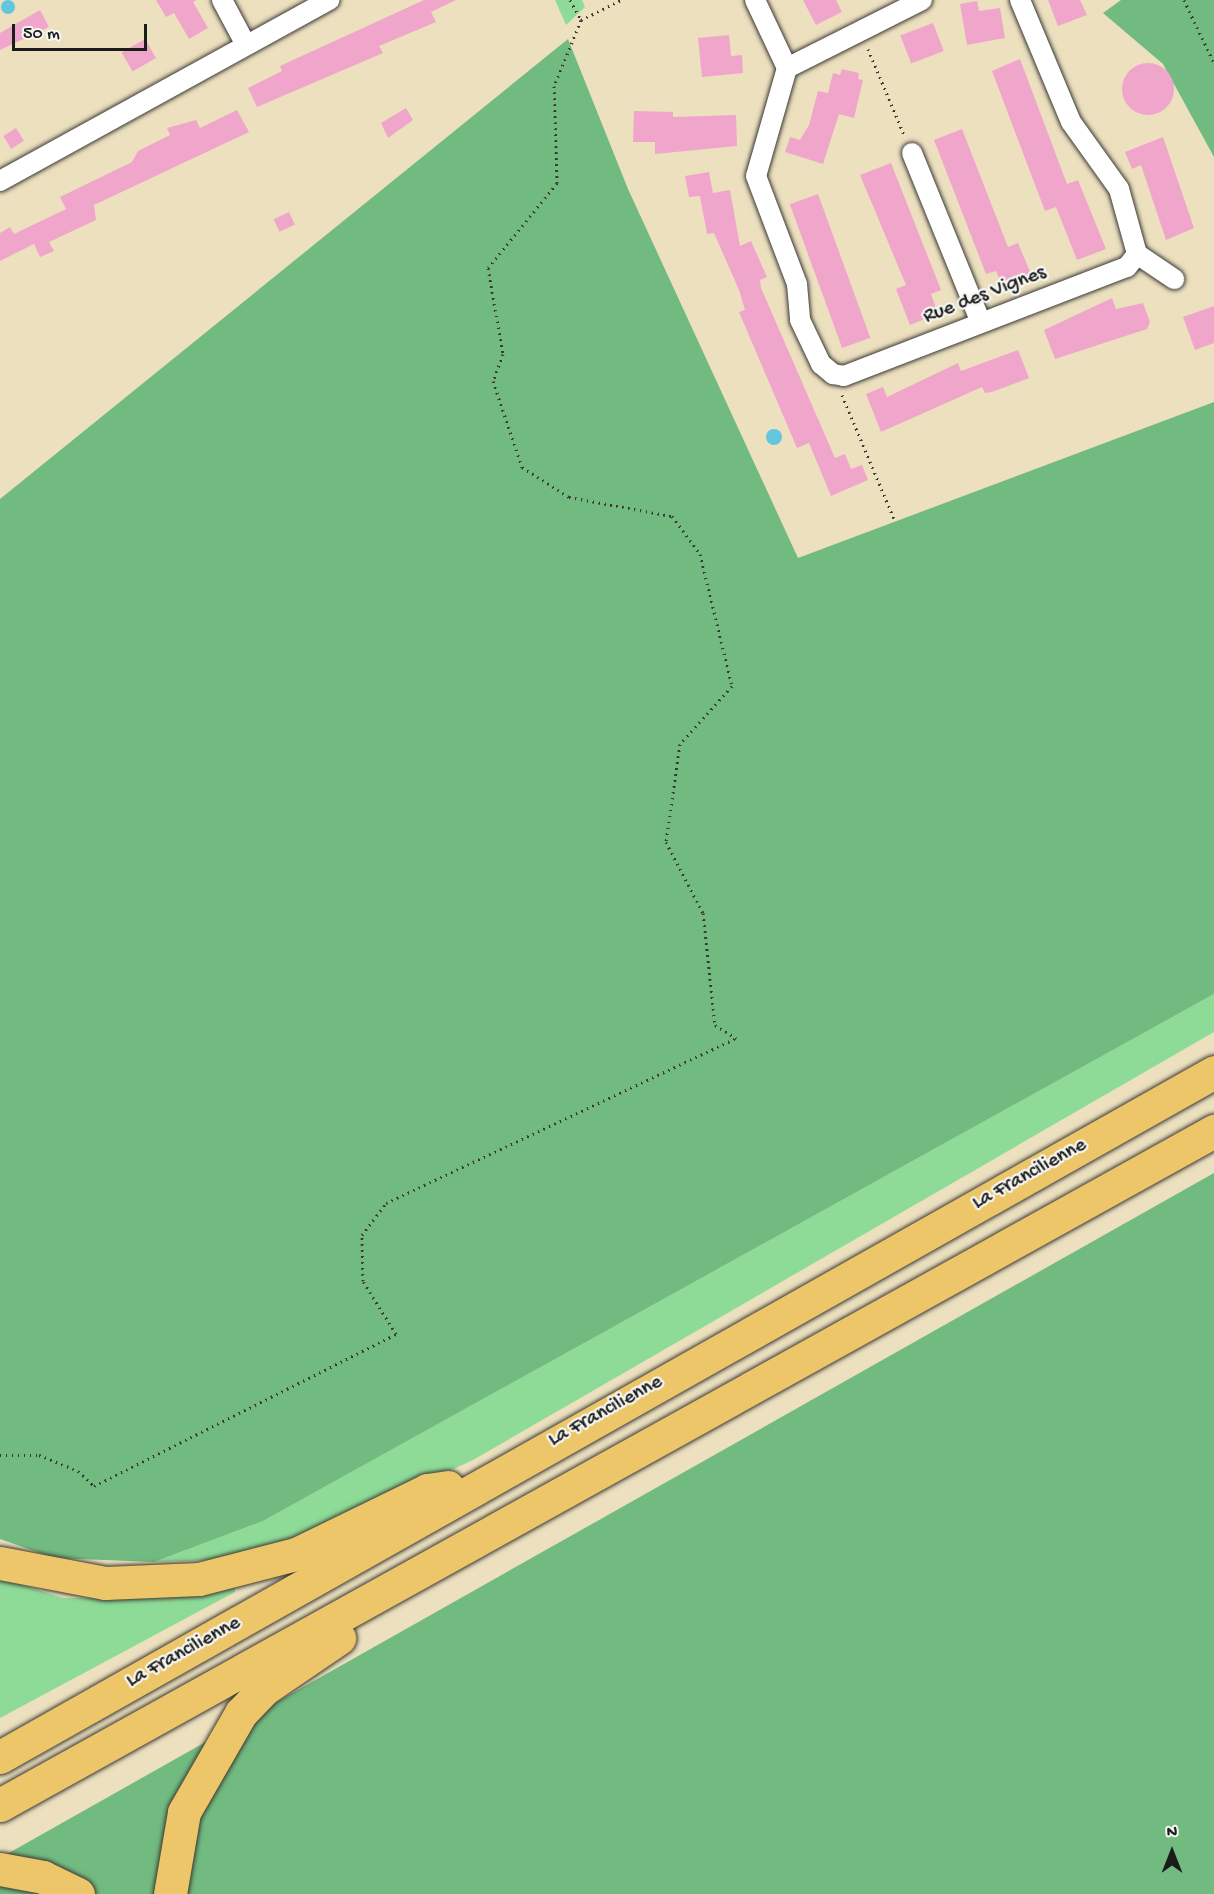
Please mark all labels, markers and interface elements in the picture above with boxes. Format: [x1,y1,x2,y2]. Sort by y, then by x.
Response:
scale bar [15,12,150,50]
text: 50 m [23,24,60,45]
street label: Rue des Vignes [920,261,1050,331]
street label: La Francilienne [969,1133,1091,1217]
street label: La Francilienne [545,1370,667,1454]
street label: La Francilienne [123,1611,245,1695]
north arrow [1142,1822,1202,1882]
text: N [1167,1824,1177,1843]

